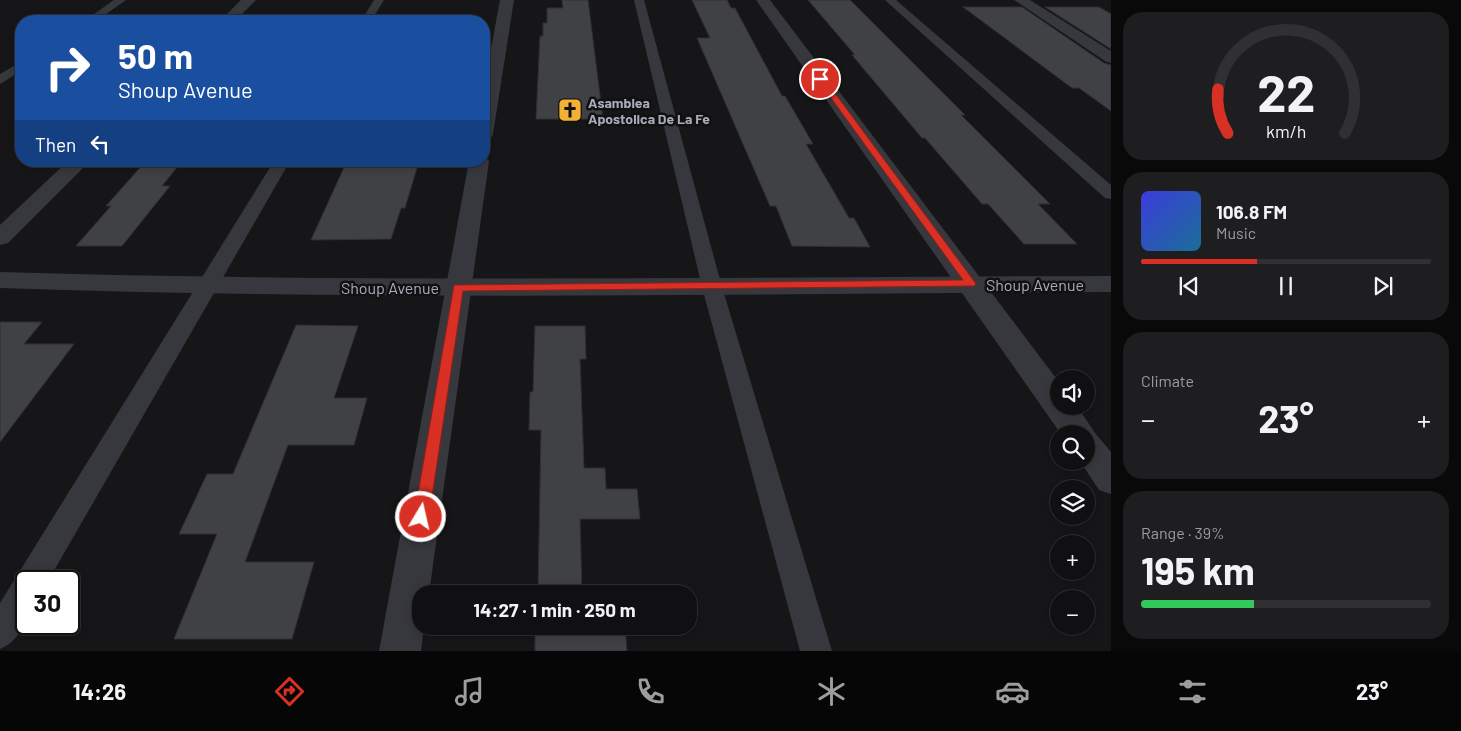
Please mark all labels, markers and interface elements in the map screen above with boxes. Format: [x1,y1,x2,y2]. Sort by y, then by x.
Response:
text: 50 m [118,34,193,76]
icon: right [35,35,100,100]
pin [799,58,841,100]
text: 22 [1257,60,1315,122]
icon: arrive [806,65,834,93]
text: Shoup Avenue [118,76,253,102]
place label: Asamblea Apostolica De La Fe [588,94,710,127]
church icon: Asamblea Apostolica De La Fe [557,97,583,123]
text: km/h [1266,120,1306,142]
icon: left [86,130,114,158]
text: Then [35,133,76,156]
text: 106.8 FM [1216,200,1287,223]
text: Music [1216,223,1256,242]
icon: previous [1175,272,1203,300]
icon: pause [1272,272,1300,300]
icon: next [1369,272,1397,300]
street label: Shoup Avenue [986,275,1084,294]
street label: Shoup Avenue [341,278,439,297]
map controls [1050,370,1095,635]
button: sound [1050,370,1095,415]
text: Climate [1141,371,1194,390]
text: 23° [1258,395,1314,441]
text: − [1141,402,1155,436]
text: + [1417,402,1431,436]
button: search [1050,425,1095,470]
button: layers [1050,480,1095,525]
position arrow [394,490,446,542]
text: Range · 39% [1141,523,1225,542]
button: + [1050,535,1095,580]
text: 195 km [1141,547,1255,593]
speed limit sign: 30 [15,570,80,635]
button: − [1050,590,1095,635]
text: 14:27 · 1 min · 250 m [473,598,636,621]
icon: directions [272,674,307,709]
icon: music [452,674,487,709]
icon: phone [633,674,668,709]
icon: climate [814,674,849,709]
icon: car [995,674,1030,709]
icon: filters [1175,674,1210,709]
text: 14:26 [73,678,126,704]
text: 23° [1356,678,1388,704]

